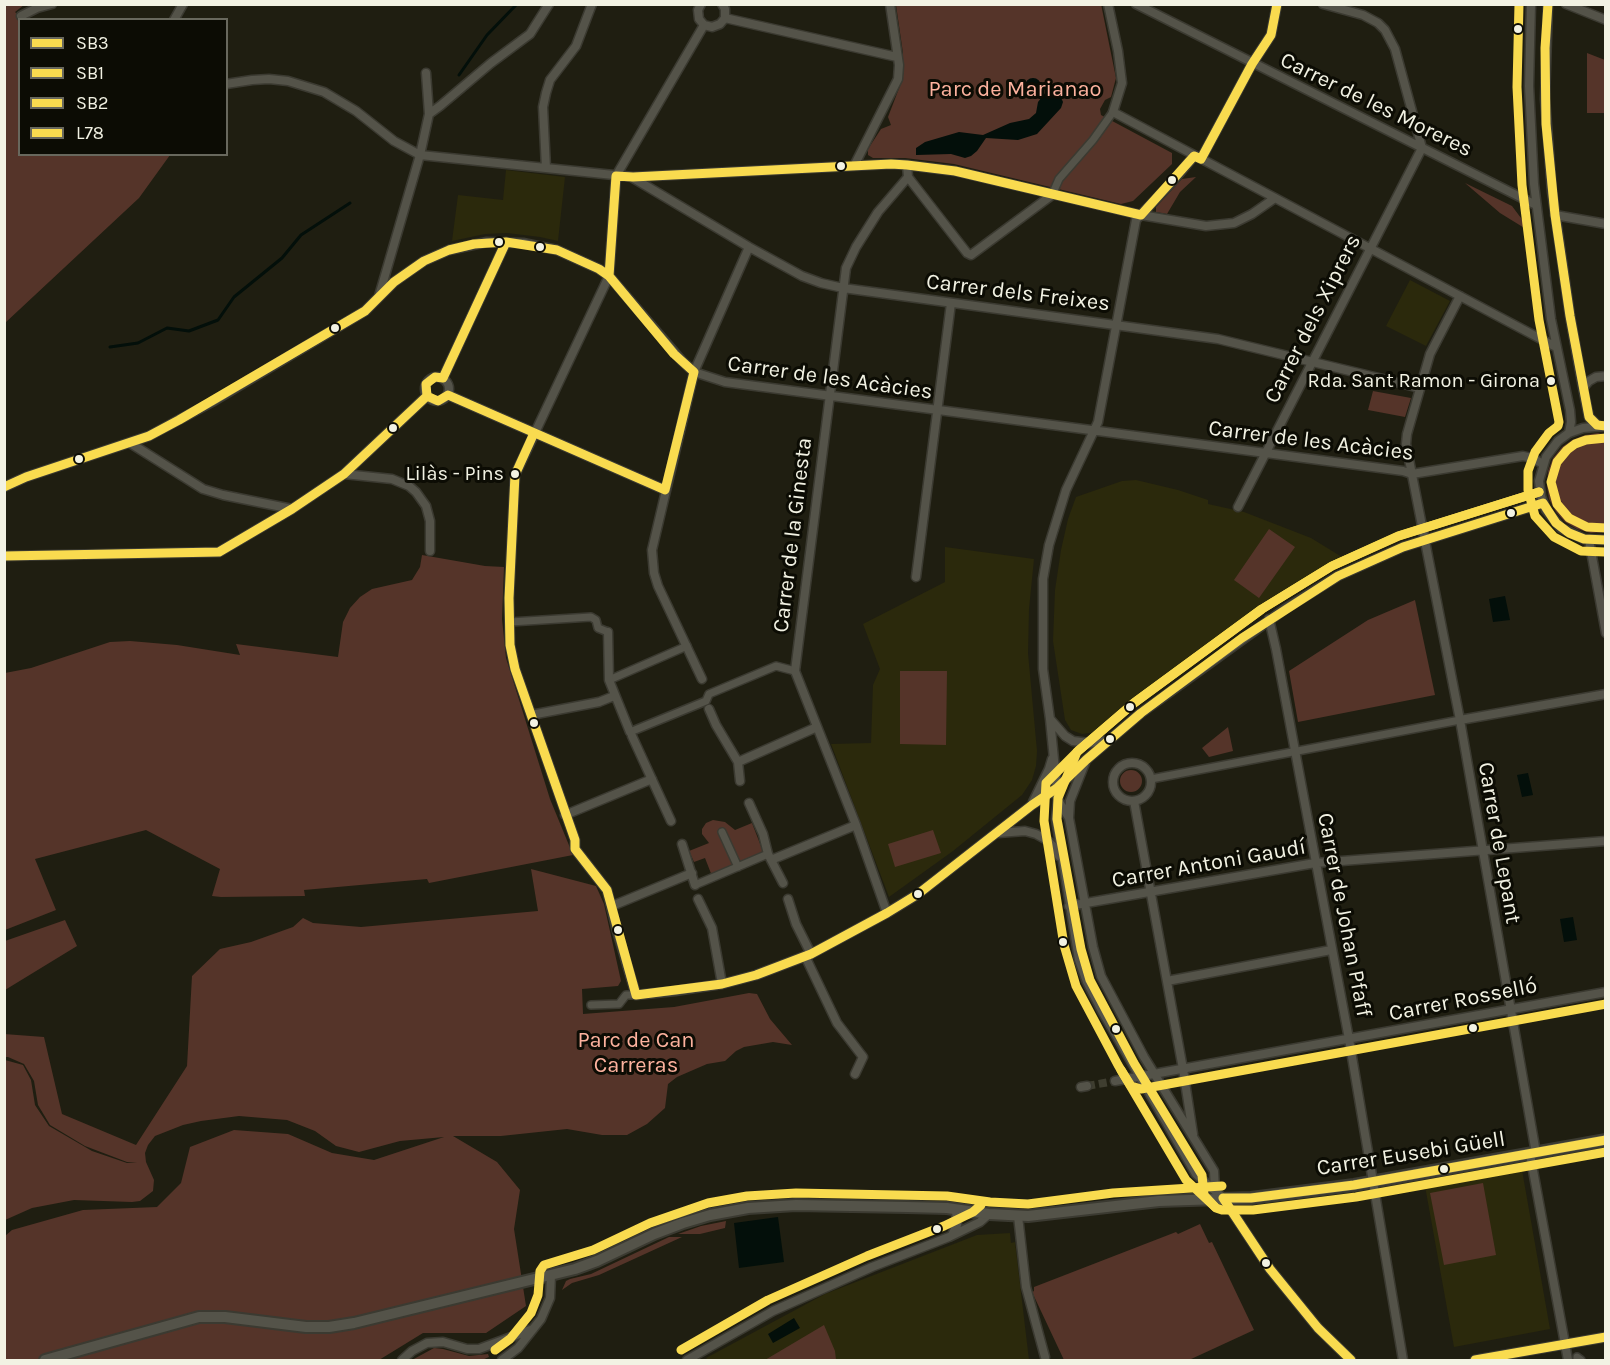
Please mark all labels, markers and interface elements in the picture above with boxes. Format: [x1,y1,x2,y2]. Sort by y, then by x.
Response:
legend [18,18,228,156]
unlabelled marker [1512,23,1524,35]
text: SB3 [76,32,109,54]
street label: Carrer de les Moreres [1276,47,1476,163]
text: SB1 [76,62,104,84]
park label: Parc de Marianao [928,77,1102,103]
text: SB2 [76,92,109,114]
text: L78 [76,122,104,144]
unlabelled marker [835,160,847,172]
unlabelled marker [1166,174,1178,186]
street label: Carrer dels Xiprers [1259,230,1367,408]
unlabelled marker [493,236,505,248]
unlabelled marker [534,241,546,253]
street label: Carrer dels Freixes [925,269,1111,317]
unlabelled marker [329,322,341,334]
street label: Carrer de les Acàcies [726,351,934,405]
place label: Rda. Sant Ramon - Girona [1308,369,1540,393]
marker: Rda. Sant Ramon - Girona [1545,375,1557,387]
street label: Carrer de les Acàcies [1207,415,1415,467]
unlabelled marker [387,422,399,434]
street label: Carrer de la Ginesta [768,436,818,634]
unlabelled marker [73,453,85,465]
place label: Lilàs - Pins [406,462,504,486]
marker: Lilàs - Pins [509,468,521,480]
unlabelled marker [1505,507,1517,519]
unlabelled marker [1124,701,1136,713]
unlabelled marker [528,717,540,729]
unlabelled marker [1104,733,1116,745]
street label: Carrer de Lepant [1472,760,1526,926]
street label: Carrer de Johan Pfaff [1311,811,1377,1019]
street label: Carrer Antoni Gaudí [1110,834,1308,894]
unlabelled marker [912,888,924,900]
unlabelled marker [612,924,624,936]
unlabelled marker [1057,936,1069,948]
street label: Carrer Rosselló [1387,973,1539,1027]
unlabelled marker [1467,1022,1479,1034]
unlabelled marker [1110,1023,1122,1035]
park label: Parc de Can Carreras [577,1028,695,1080]
street label: Carrer Eusebi Güell [1315,1126,1507,1182]
unlabelled marker [1438,1163,1450,1175]
unlabelled marker [931,1223,943,1235]
unlabelled marker [1260,1257,1272,1269]

